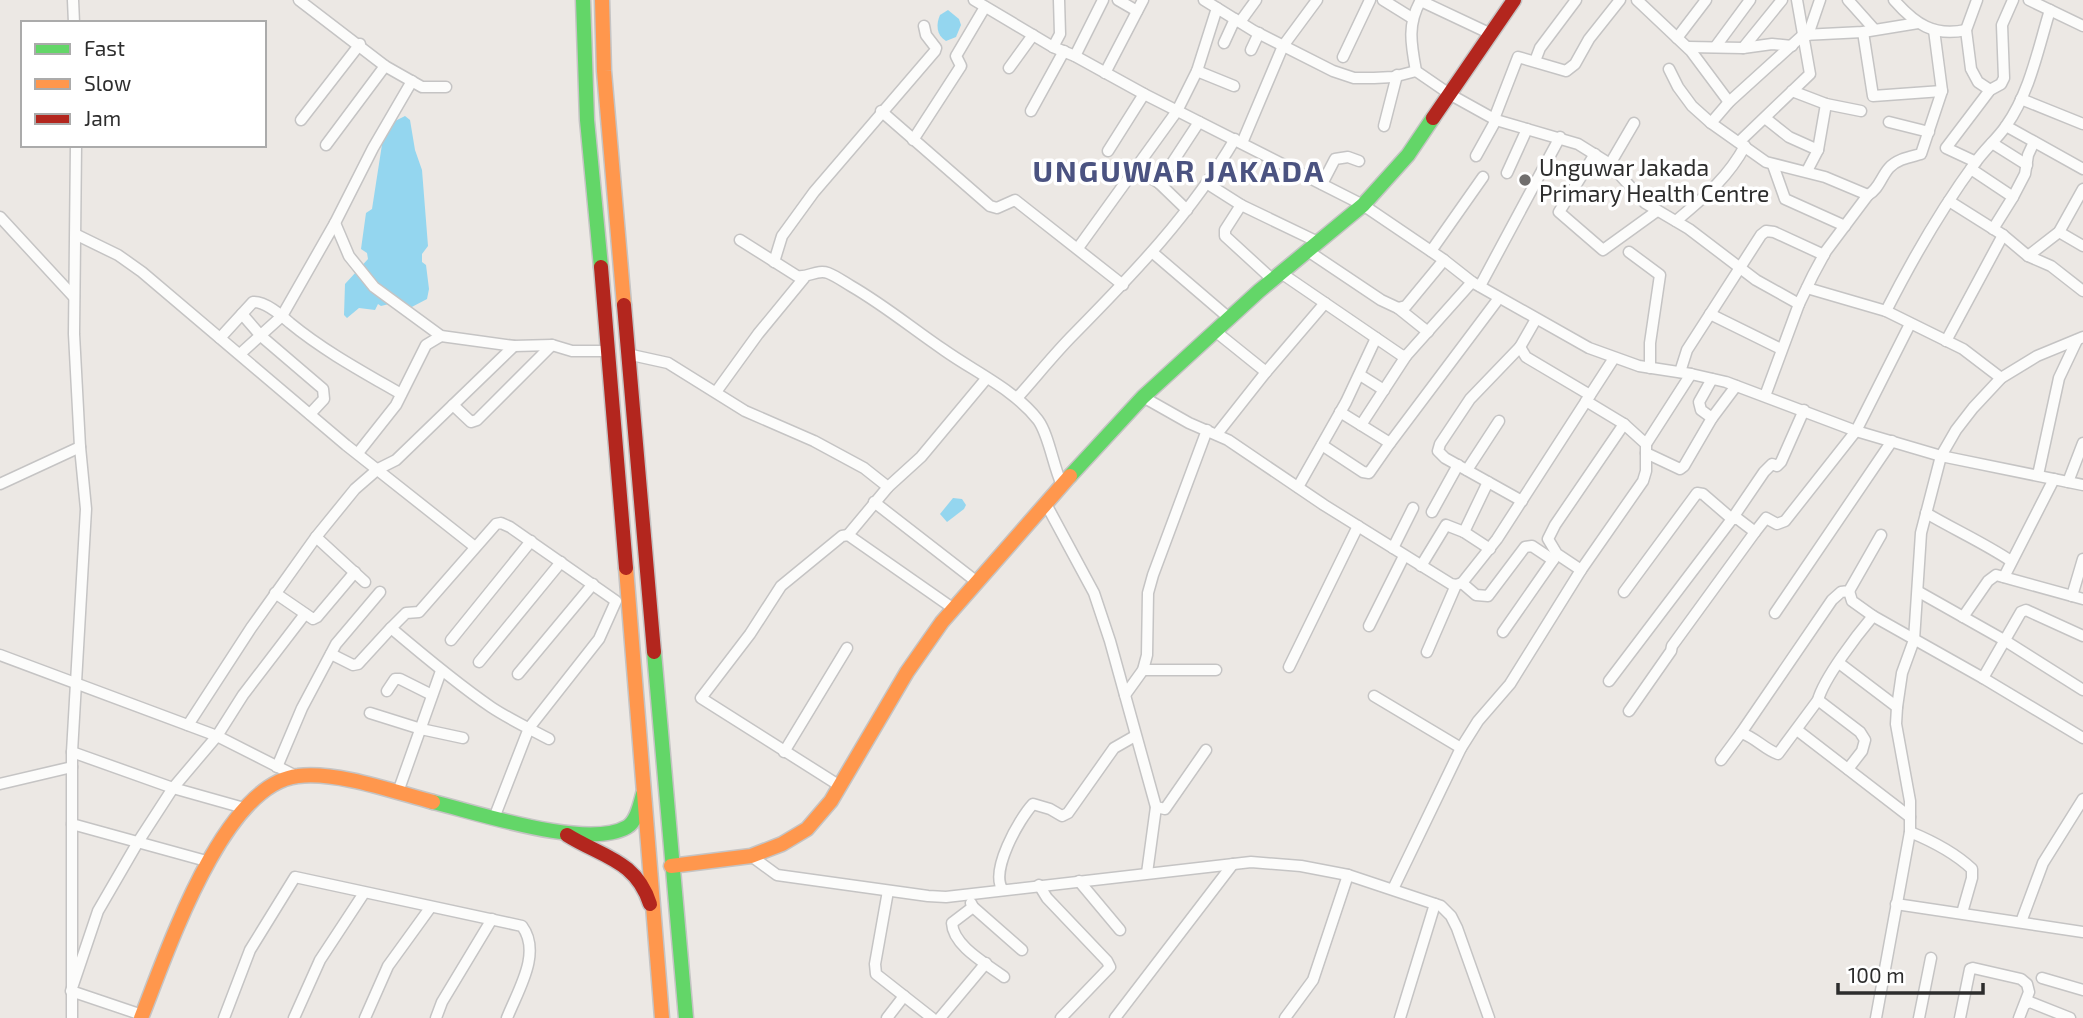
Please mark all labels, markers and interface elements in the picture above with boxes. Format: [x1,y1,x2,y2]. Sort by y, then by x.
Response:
legend [21,21,266,147]
text: Fast [84,35,125,60]
text: Slow [84,70,131,95]
text: Jam [84,105,121,130]
district label: UNGUWAR JAKADA [1032,152,1326,188]
place label: Unguwar Jakada Primary Health Centre [1539,153,1769,207]
marker: Unguwar Jakada Primary Health Centre [1517,172,1533,188]
scale bar [1838,951,1983,995]
text: 100 m [1848,962,1905,987]

